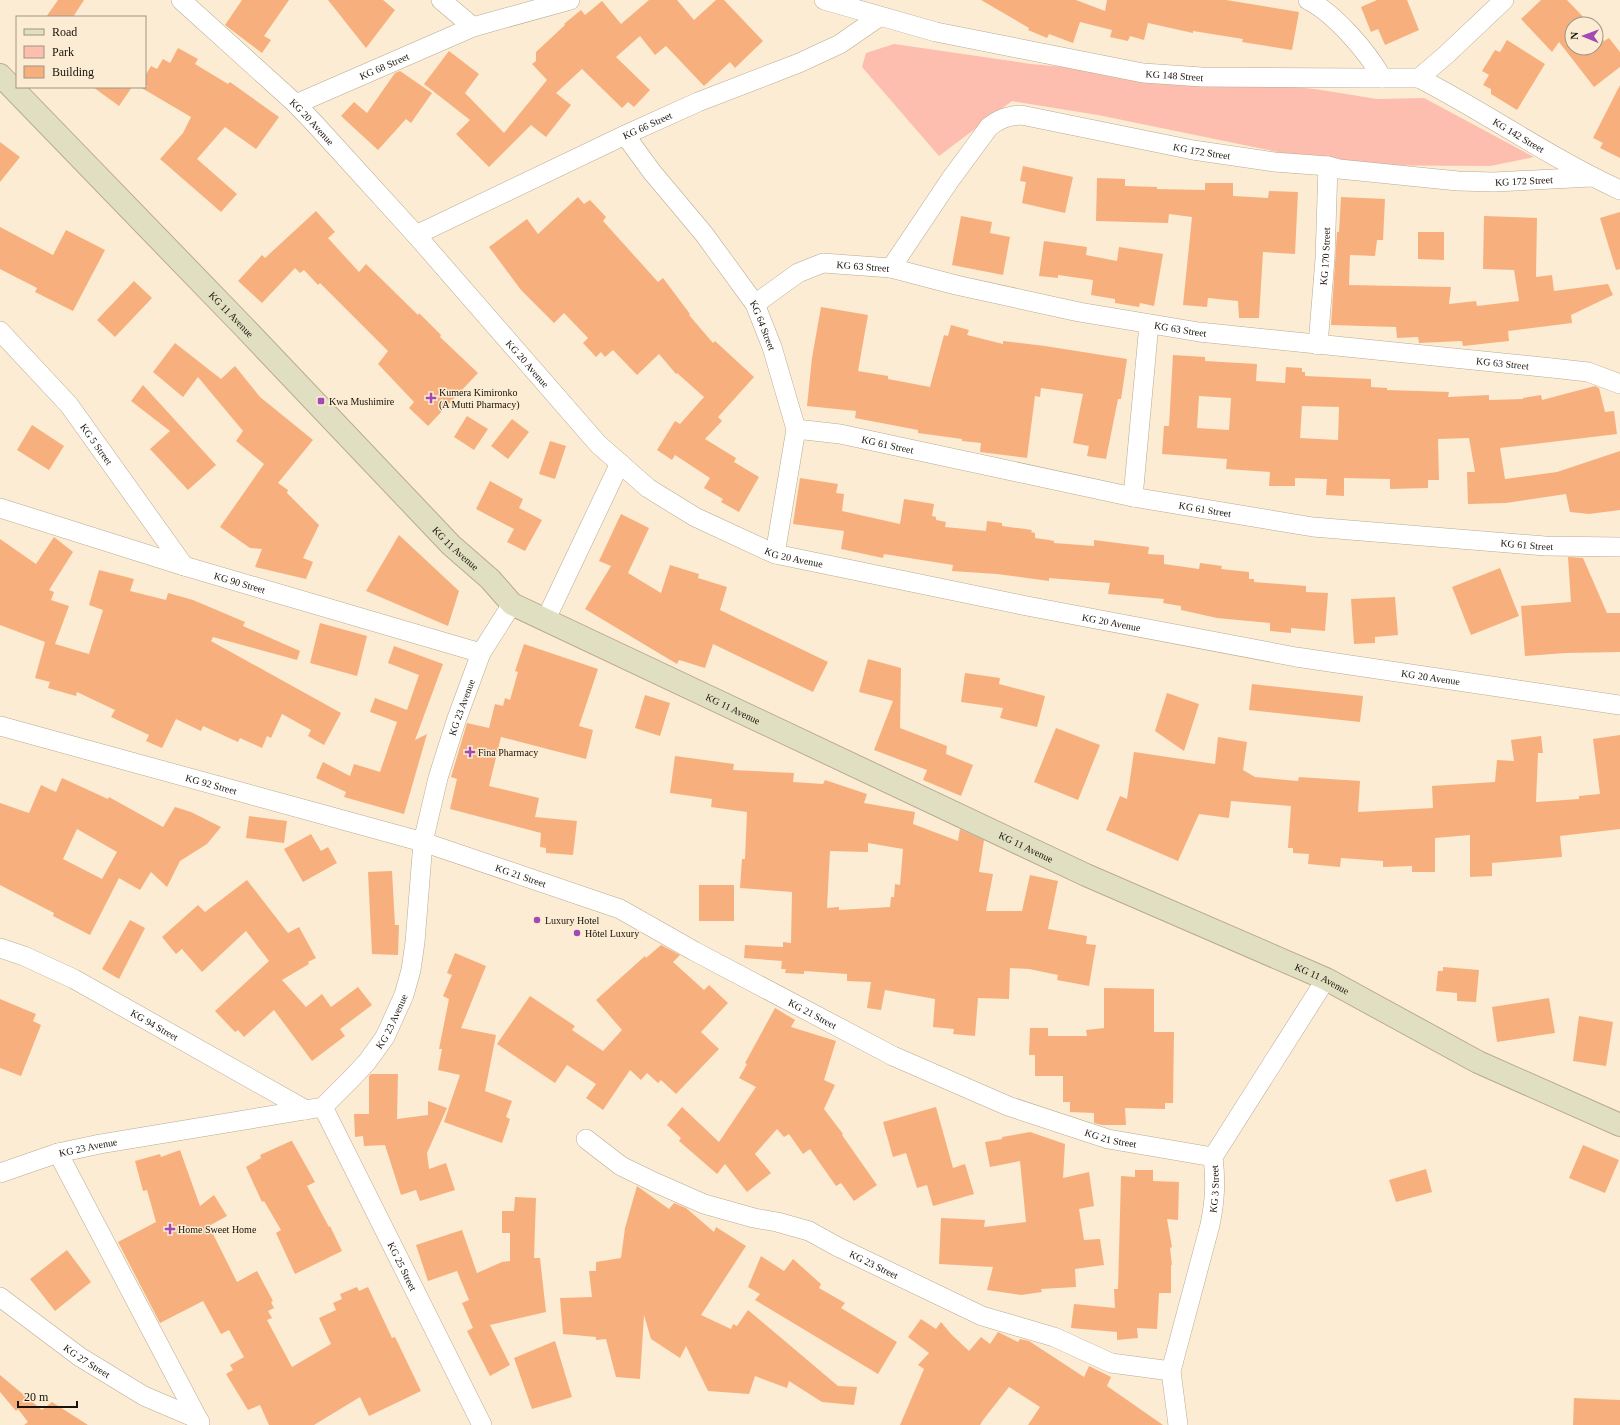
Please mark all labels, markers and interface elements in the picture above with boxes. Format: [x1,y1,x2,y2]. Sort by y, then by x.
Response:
legend [16,16,146,88]
north arrow [1564,16,1604,56]
text: Road [52,25,77,39]
text: N [1568,32,1580,40]
text: Park [52,45,74,59]
street label: KG 68 Street [358,50,411,82]
text: Building [52,65,94,79]
street label: KG 148 Street [1145,68,1204,83]
street label: KG 20 Avenue [288,96,337,148]
street label: KG 66 Street [621,109,674,141]
street label: KG 142 Street [1491,116,1546,155]
street label: KG 172 Street [1172,141,1231,162]
street label: KG 172 Street [1495,174,1553,188]
street label: KG 170 Street [1318,227,1332,286]
street label: KG 63 Street [836,259,890,274]
street label: KG 11 Avenue [207,290,256,340]
street label: KG 64 Street [748,298,778,352]
street label: KG 63 Street [1153,320,1207,339]
street label: KG 20 Avenue [504,338,551,390]
street label: KG 63 Street [1476,355,1530,372]
place label: Kumera Kimironko (A Mutti Pharmacy) [439,387,520,411]
marker: Kumera Kimironko (A Mutti Pharmacy) [426,393,436,403]
marker: Kwa Mushimire [316,396,326,406]
place label: Kwa Mushimire [329,396,395,407]
street label: KG 5 Street [78,422,115,467]
street label: KG 61 Street [861,434,915,456]
street label: KG 61 Street [1178,500,1232,519]
street label: KG 11 Avenue [430,524,481,573]
street label: KG 61 Street [1500,537,1553,552]
street label: KG 20 Avenue [763,545,824,570]
street label: KG 90 Street [213,570,267,596]
street label: KG 20 Avenue [1081,612,1142,634]
street label: KG 20 Avenue [1400,668,1461,687]
street label: KG 23 Avenue [447,677,477,737]
street label: KG 11 Avenue [704,691,762,727]
marker: Fina Pharmacy [465,747,475,757]
place label: Fina Pharmacy [478,747,538,758]
street label: KG 92 Street [184,772,238,797]
street label: KG 11 Avenue [997,830,1055,865]
street label: KG 21 Street [494,862,548,890]
marker: Luxury Hotel [532,915,542,925]
place label: Luxury Hotel [545,915,599,926]
marker: Hôtel Luxury [572,928,582,938]
place label: Hôtel Luxury [585,928,639,939]
street label: KG 11 Avenue [1293,961,1351,997]
street label: KG 23 Avenue [373,992,410,1051]
street label: KG 21 Street [787,997,839,1031]
street label: KG 94 Street [129,1007,180,1043]
street label: KG 21 Street [1083,1127,1138,1150]
street label: KG 23 Avenue [58,1136,119,1159]
street label: KG 3 Street [1207,1165,1221,1213]
marker: Home Sweet Home [165,1224,175,1234]
place label: Home Sweet Home [178,1224,257,1235]
street label: KG 25 Street [385,1240,419,1293]
street label: KG 23 Street [848,1248,900,1281]
street label: KG 27 Street [62,1342,112,1380]
scale bar [18,1383,77,1409]
text: 20 m [24,1390,49,1404]

